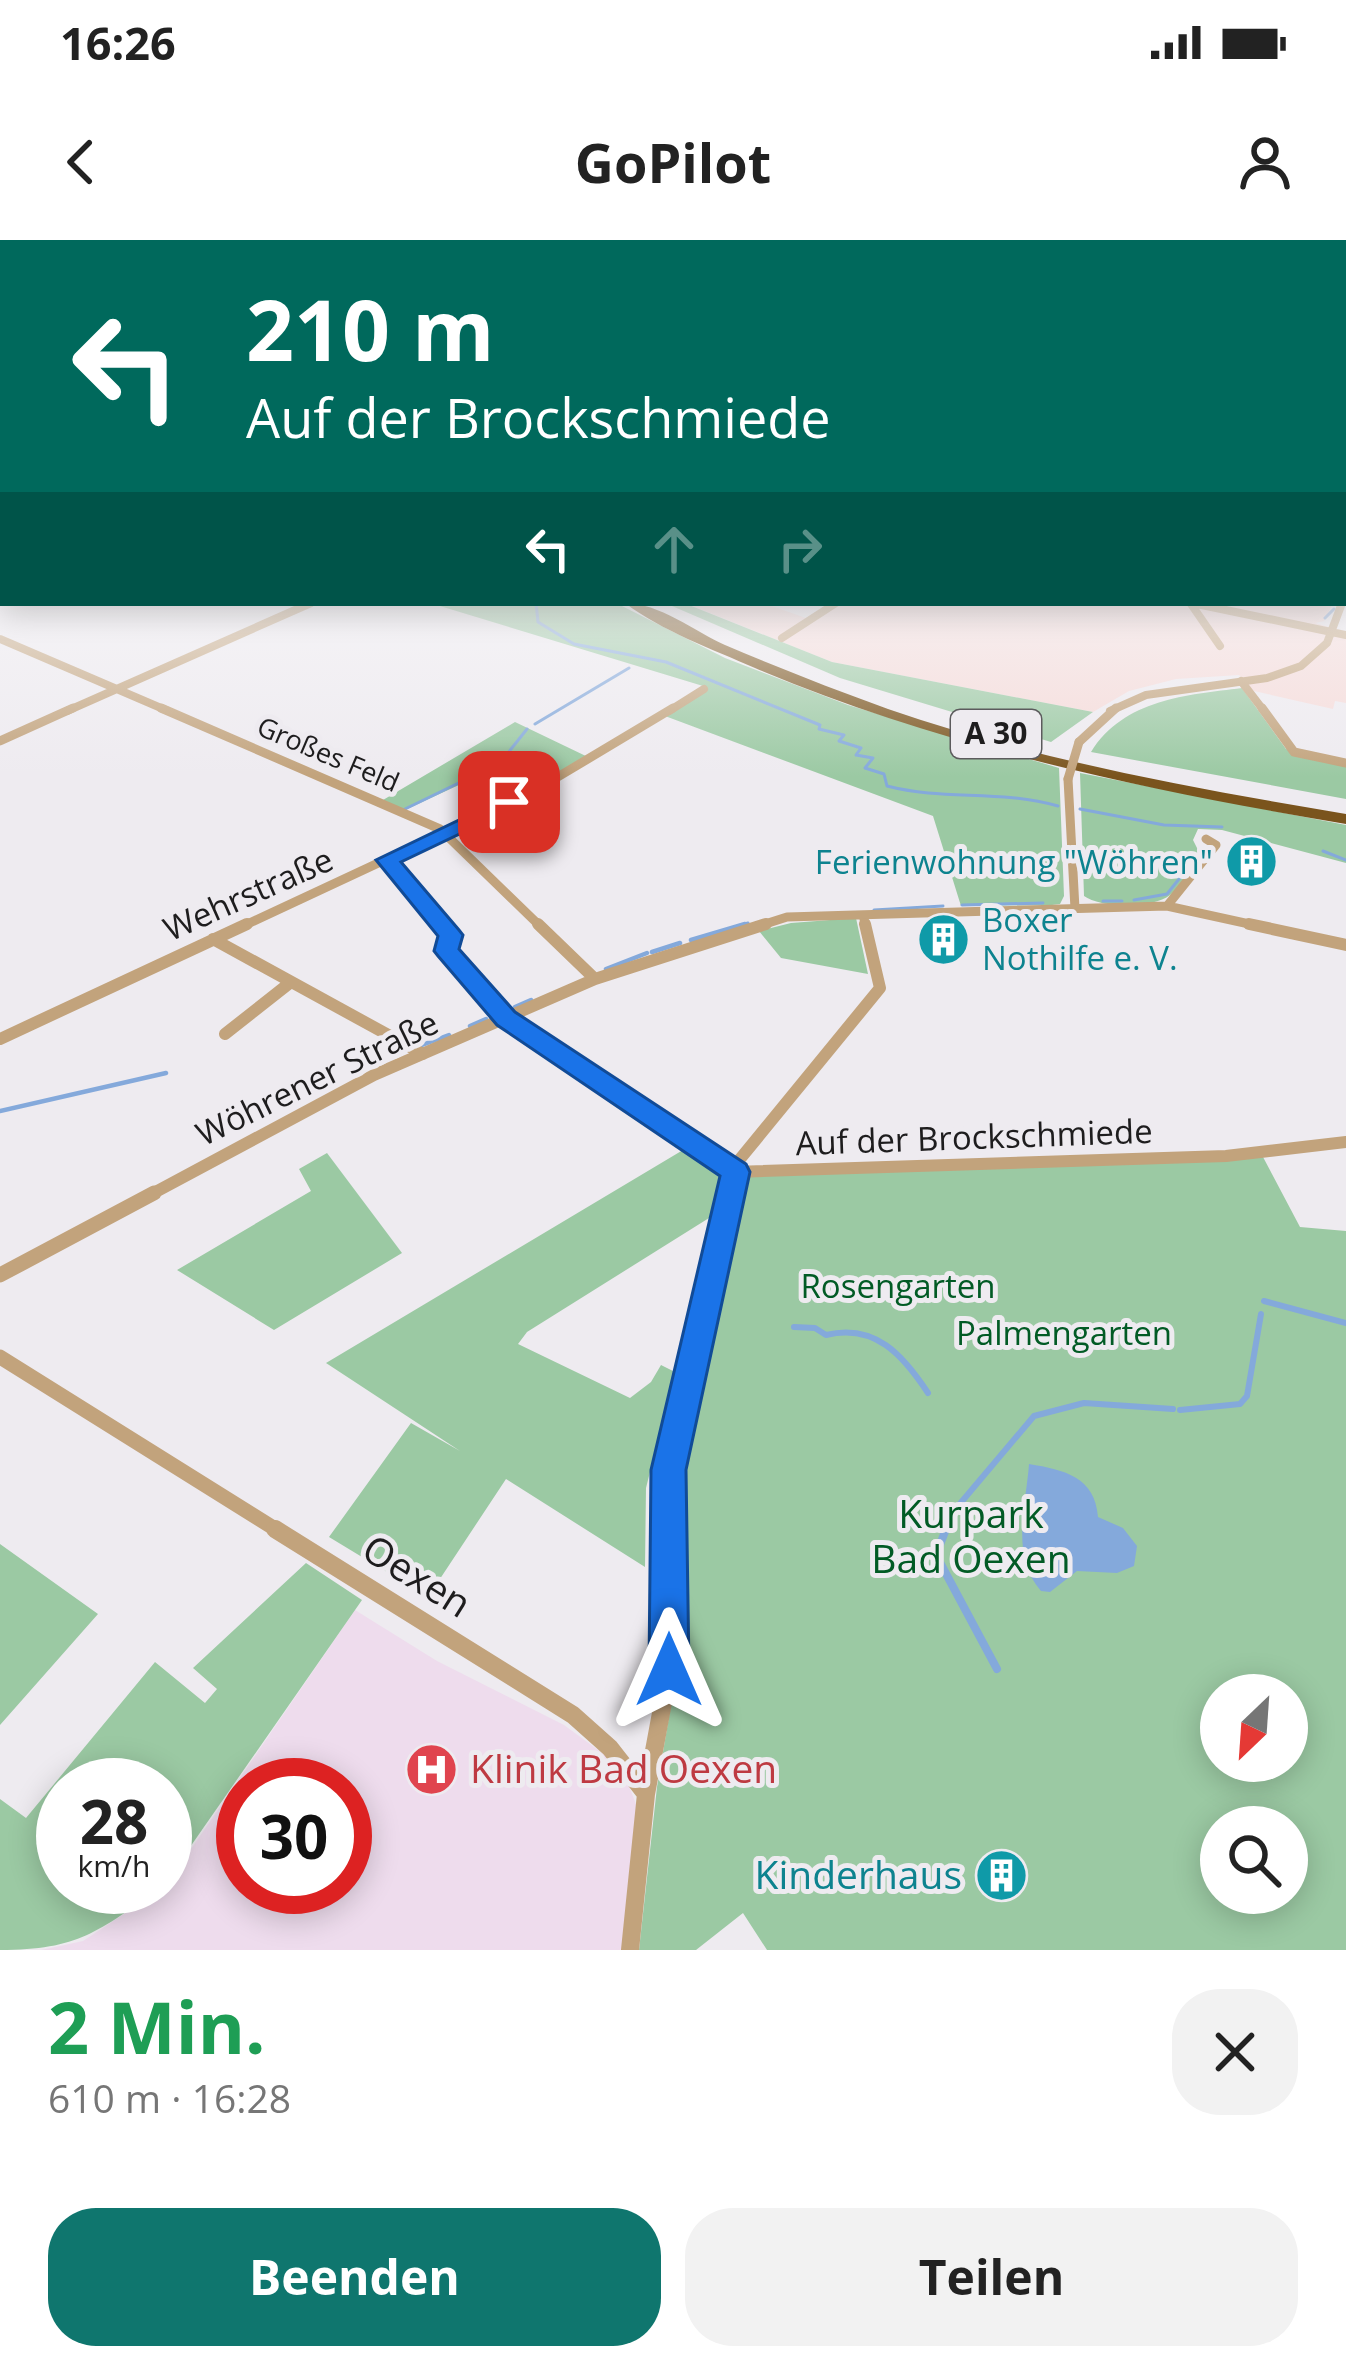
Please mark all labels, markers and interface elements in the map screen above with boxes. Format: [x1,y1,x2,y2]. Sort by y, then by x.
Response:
text: 16:26 [60,12,176,73]
text: GoPilot [575,125,771,199]
icon: back [48,129,114,195]
icon: person [1232,129,1298,195]
text: 210 m [246,271,494,386]
icon: left [48,288,204,444]
text: Auf der Brockschmiede [246,380,831,454]
icon: left [515,516,581,582]
icon: ahead [641,516,707,582]
icon: right [767,516,833,582]
street label: Großes Feld [252,707,405,800]
road number: A 30 [951,710,1041,758]
pin [458,751,560,853]
icon: arrive [476,769,542,835]
building icon: Ferienwohnung "Wöhren" [1224,834,1280,890]
street label: Wehrstraße [156,836,340,951]
place label: Ferienwohnung "Wöhren" [815,839,1213,884]
place label: Boxer Nothilfe e. V. [982,897,1178,980]
building icon: Boxer Nothilfe e. V. [915,911,971,967]
street label: Wöhrener Straße [188,999,445,1156]
street label: Auf der Brockschmiede [795,1108,1153,1165]
park label: Rosengarten [801,1263,996,1308]
park label: Palmengarten [956,1310,1172,1355]
park label: Kurpark Bad Oexen [871,1486,1071,1584]
street label: Oexen [354,1521,482,1629]
position arrow [606,1607,732,1733]
north arrow [1200,1674,1308,1782]
map controls [1200,1674,1308,1914]
hospital icon: Klinik Bad Oexen [403,1741,459,1797]
place label: Klinik Bad Oexen [470,1741,777,1794]
speed limit sign: 30 [216,1758,372,1914]
text: 28 [80,1780,148,1862]
button: search [1200,1806,1308,1914]
text: km/h [78,1845,150,1886]
place label: Kinderhaus [755,1847,962,1900]
building icon: Kinderhaus [973,1847,1029,1903]
text: 2 Min. [48,1977,266,2075]
button: close [1172,1989,1298,2115]
text: 610 m · 16:28 [48,2071,291,2124]
button: Beenden [48,2208,661,2346]
button: Teilen [685,2208,1298,2346]

